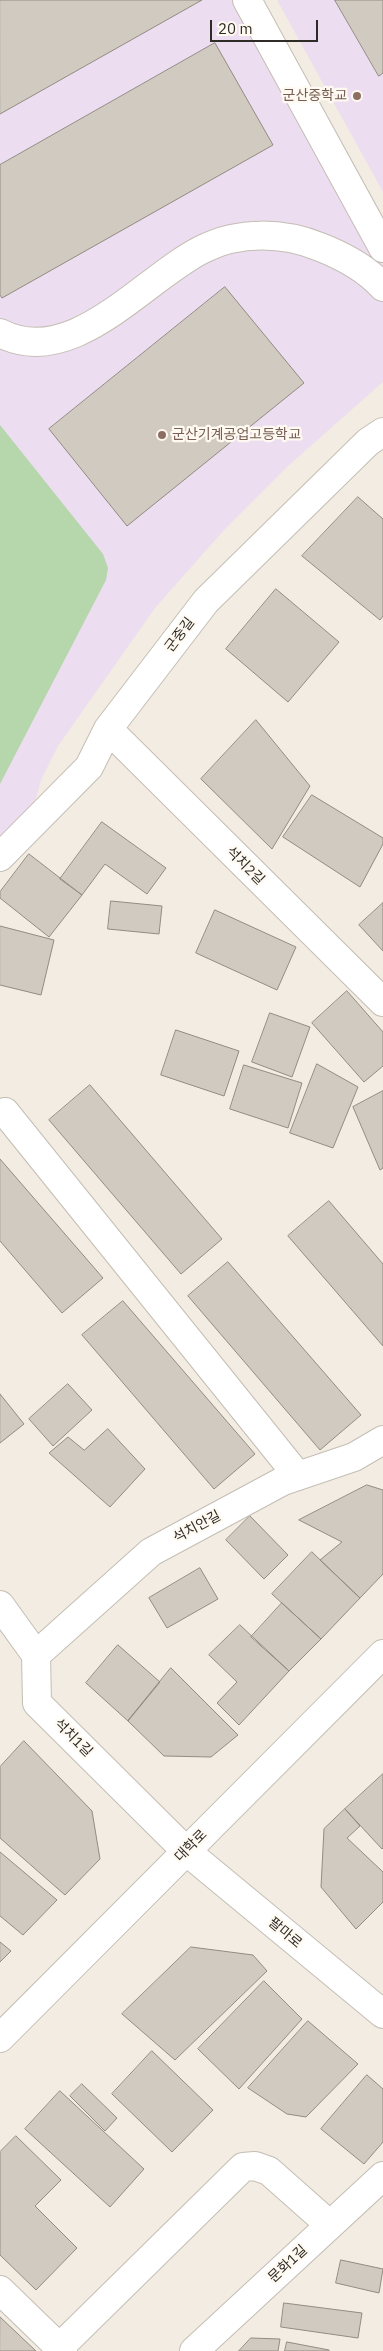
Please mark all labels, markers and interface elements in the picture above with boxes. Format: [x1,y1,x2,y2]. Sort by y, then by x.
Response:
scale bar [213,10,320,42]
text: 20 m [218,19,253,38]
place label: 군산중학교 [283,88,347,104]
marker: 군산중학교 [351,90,363,102]
place label: 군산기계공업고등학교 [172,427,301,443]
marker: 군산기계공업고등학교 [156,429,168,441]
street label: 군중길 [162,615,198,655]
street label: 석치2길 [222,843,268,889]
street label: 석치안길 [170,1507,224,1547]
street label: 석치1길 [50,1715,96,1761]
street label: 대학로 [171,1826,211,1866]
street label: 팔마로 [265,1914,305,1952]
street label: 문화1길 [265,2242,311,2286]

